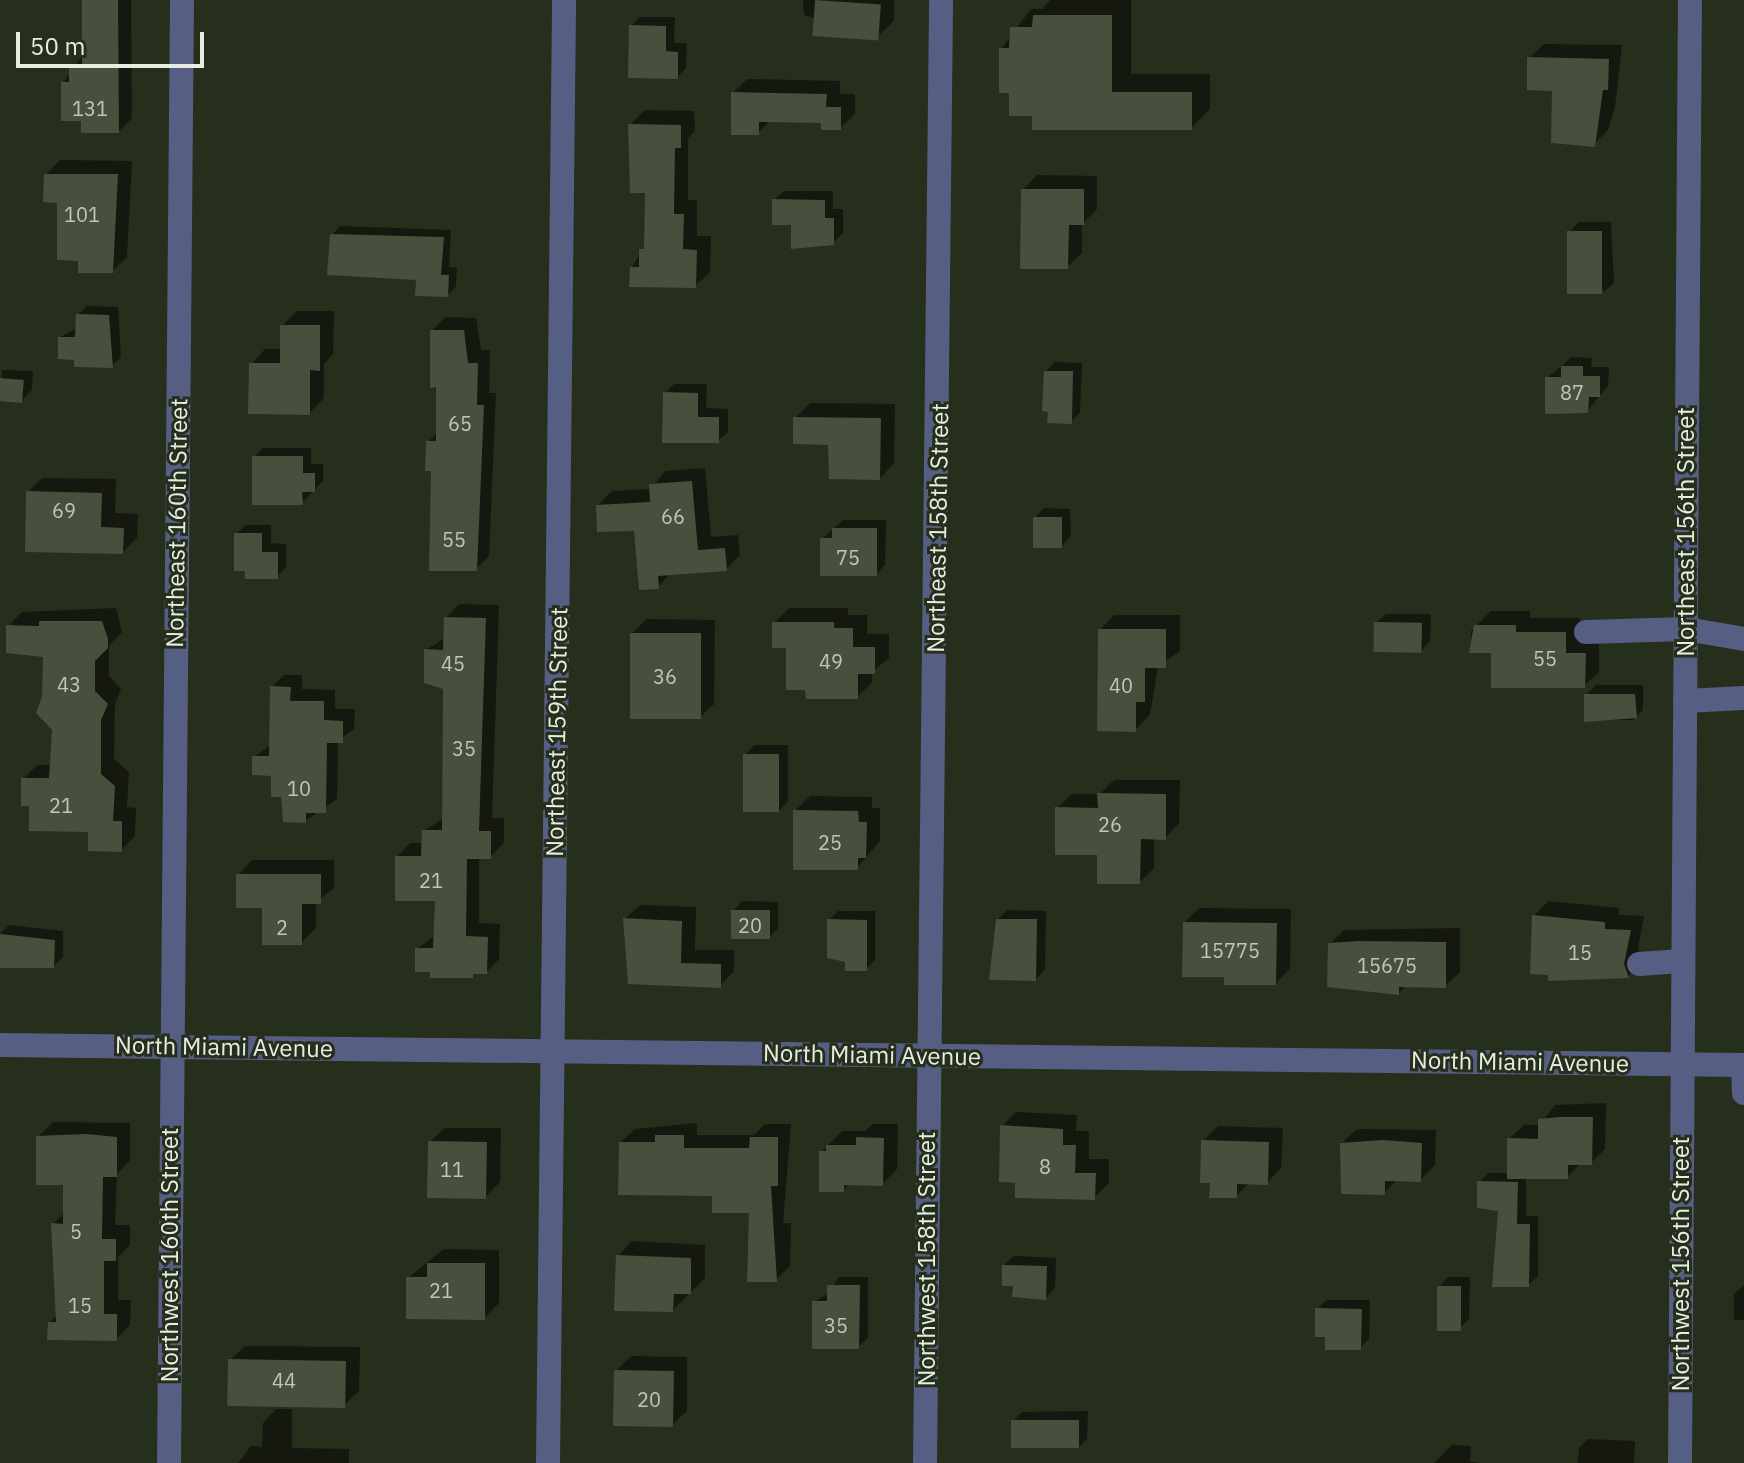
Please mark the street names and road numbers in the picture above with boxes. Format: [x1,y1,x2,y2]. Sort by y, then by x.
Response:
street label: Northeast 160th Street [160,398,194,648]
street label: Northeast 158th Street [921,403,955,653]
street label: Northeast 156th Street [1672,407,1700,657]
street label: Northeast 159th Street [540,607,574,857]
street label: North Miami Avenue [115,1031,333,1063]
street label: North Miami Avenue [763,1039,981,1071]
street label: North Miami Avenue [1411,1046,1629,1078]
street label: Northwest 160th Street [156,1127,184,1383]
street label: Northwest 158th Street [913,1131,941,1387]
street label: Northwest 156th Street [1667,1136,1695,1392]

